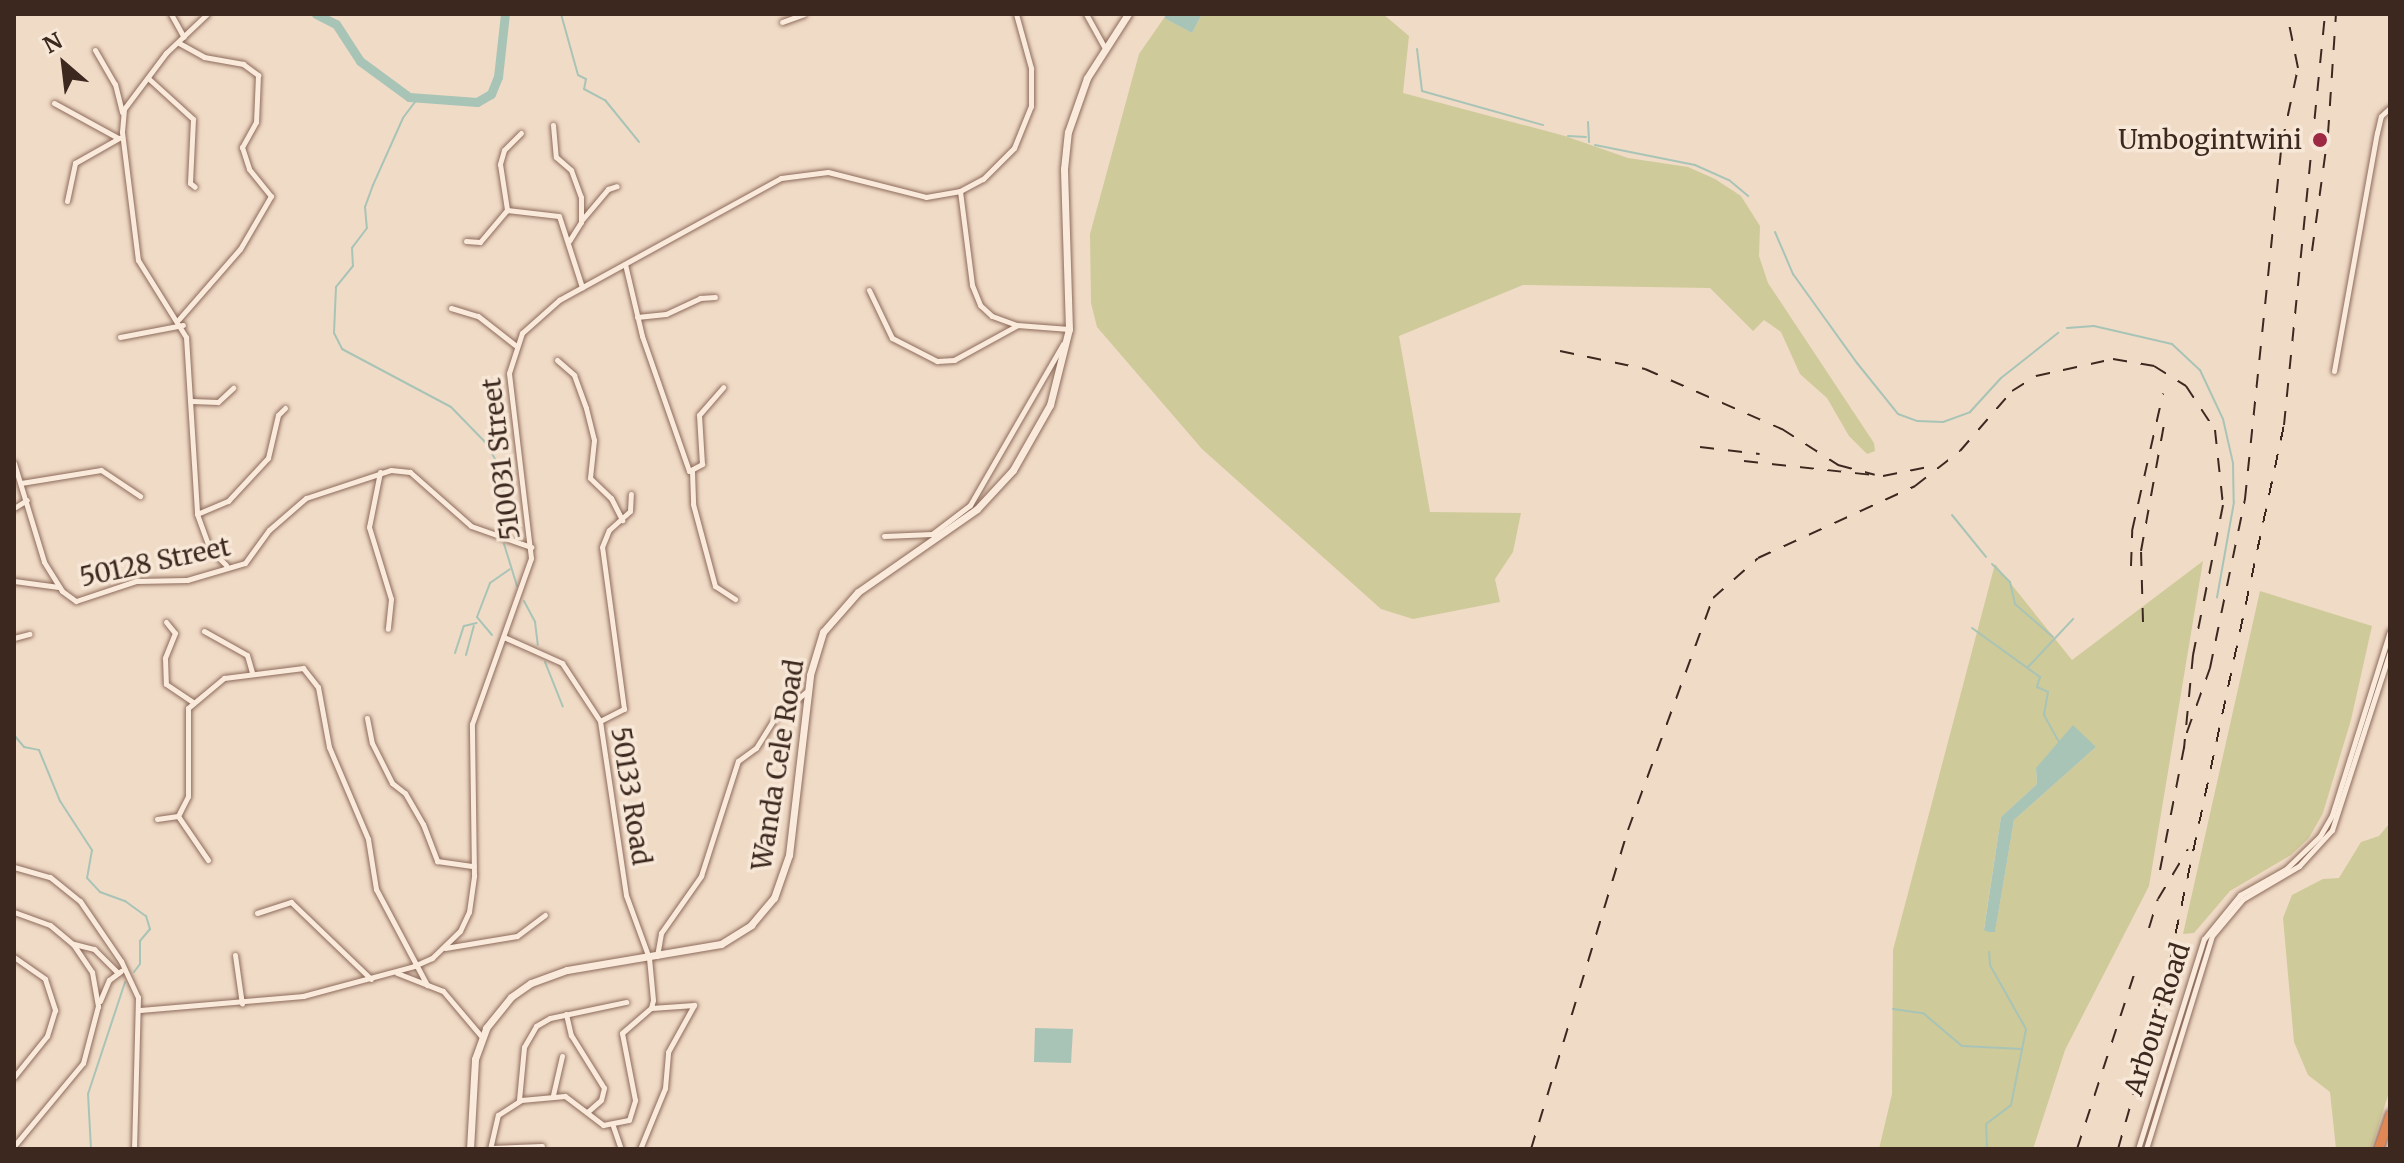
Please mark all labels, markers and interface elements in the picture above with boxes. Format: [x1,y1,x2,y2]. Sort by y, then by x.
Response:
north arrow [24,24,104,104]
text: N [38,26,67,59]
place label: Umbogintwini [2118,124,2302,156]
marker: Umbogintwini [2309,129,2331,151]
street label: 510031 Street [476,376,526,542]
street label: 50128 Street [77,531,233,593]
street label: Wanda Cele Road [746,657,810,873]
street label: 50133 Road [605,725,657,867]
street label: Arbour Road [2118,939,2196,1099]

